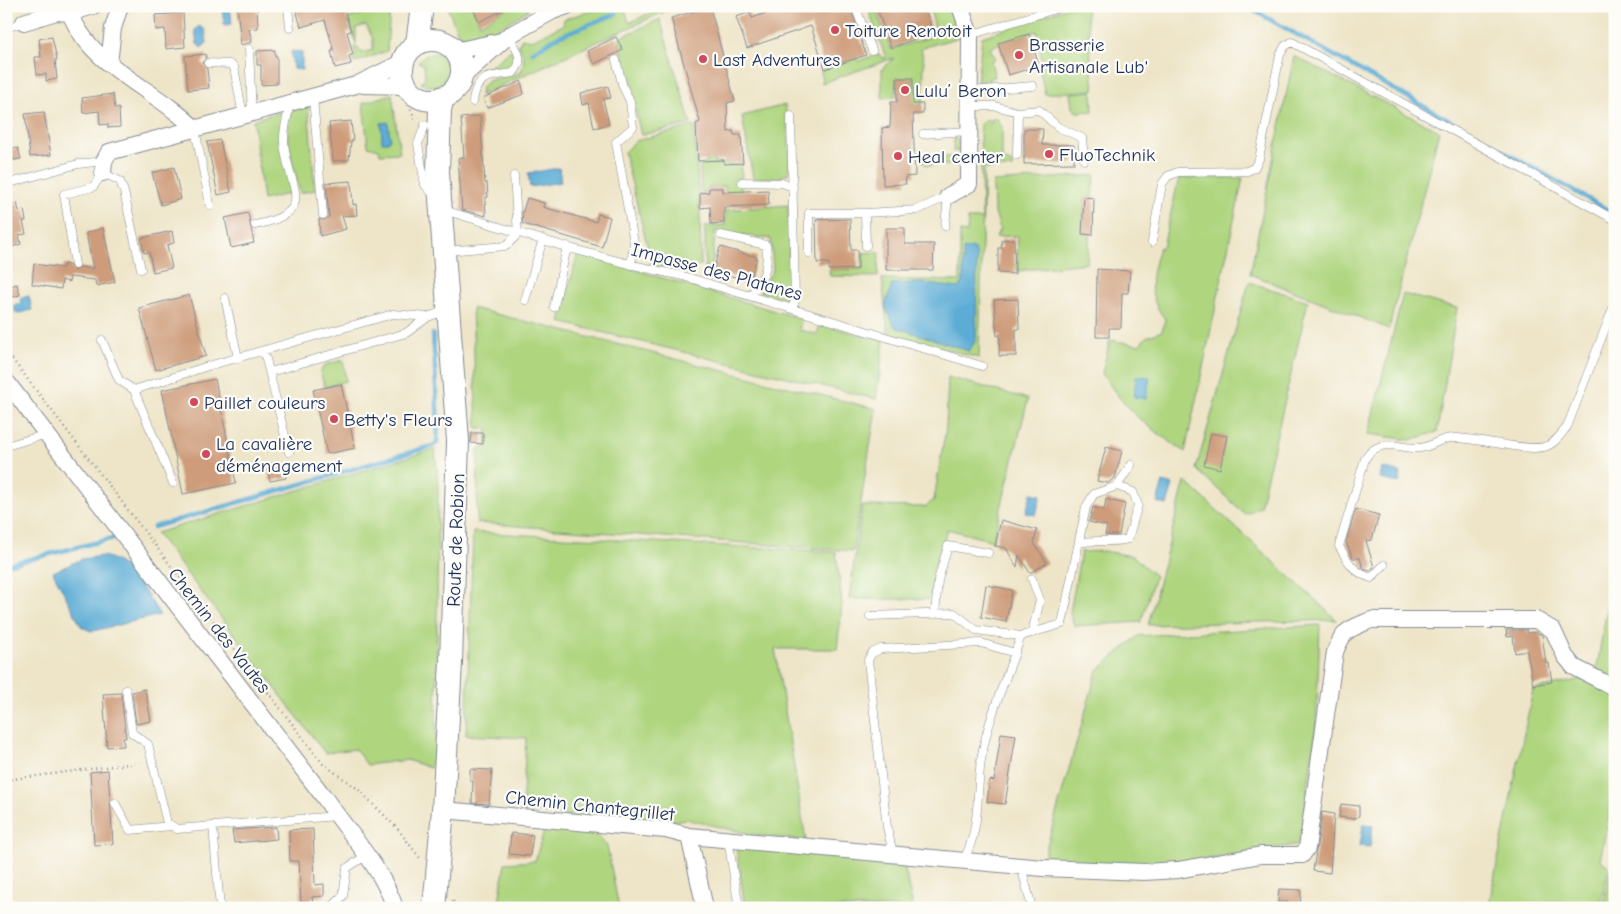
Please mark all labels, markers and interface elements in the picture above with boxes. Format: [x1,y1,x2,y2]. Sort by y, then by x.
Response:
place label: Toiture Renotoit [845,20,972,42]
marker: Toiture Renotoit [829,24,841,36]
place label: Brasserie Artisanale Lub' [1029,34,1148,78]
place label: Last Adventures [713,49,840,71]
marker: Brasserie Artisanale Lub' [1013,49,1025,61]
marker: Last Adventures [697,53,709,65]
place label: Lulu’ Beron [915,80,1007,102]
marker: Lulu’ Beron [899,84,911,96]
place label: FluoTechnik [1059,144,1156,166]
place label: Heal center [908,146,1003,168]
marker: FluoTechnik [1043,148,1055,160]
marker: Heal center [892,150,904,162]
street label: Impasse des Platanes [629,239,805,305]
place label: Paillet couleurs [204,392,325,414]
marker: Paillet couleurs [188,396,200,408]
place label: Betty's Fleurs [344,409,453,431]
marker: Betty's Fleurs [328,413,340,425]
place label: La cavalière déménagement [216,433,342,477]
marker: La cavalière déménagement [200,448,212,460]
street label: Route de Robion [443,473,469,607]
street label: Chemin des Vautes [163,564,275,698]
street label: Chemin Chantegrillet [504,786,676,826]

